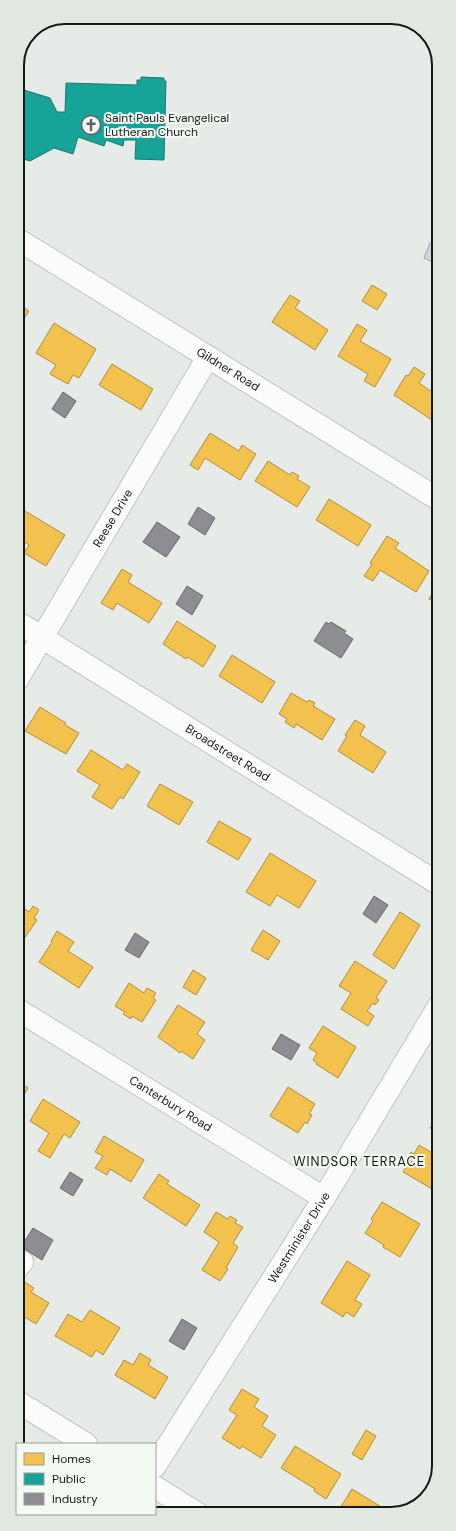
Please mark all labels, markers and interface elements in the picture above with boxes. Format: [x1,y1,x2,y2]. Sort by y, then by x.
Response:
place label: Saint Pauls Evangelical Lutheran Church [105,110,229,140]
church icon: Saint Pauls Evangelical Lutheran Church [80,114,102,136]
street label: Gildner Road [193,344,263,395]
street label: Reese Drive [89,486,136,550]
street label: Broadstreet Road [182,721,273,785]
street label: Canterbury Road [126,1072,215,1135]
district label: WINDSOR TERRACE [293,1153,425,1170]
street label: Westminister Drive [264,1189,334,1286]
legend [16,1443,156,1515]
text: Homes [52,1451,91,1467]
text: Public [52,1471,86,1487]
text: Industry [52,1491,98,1507]

